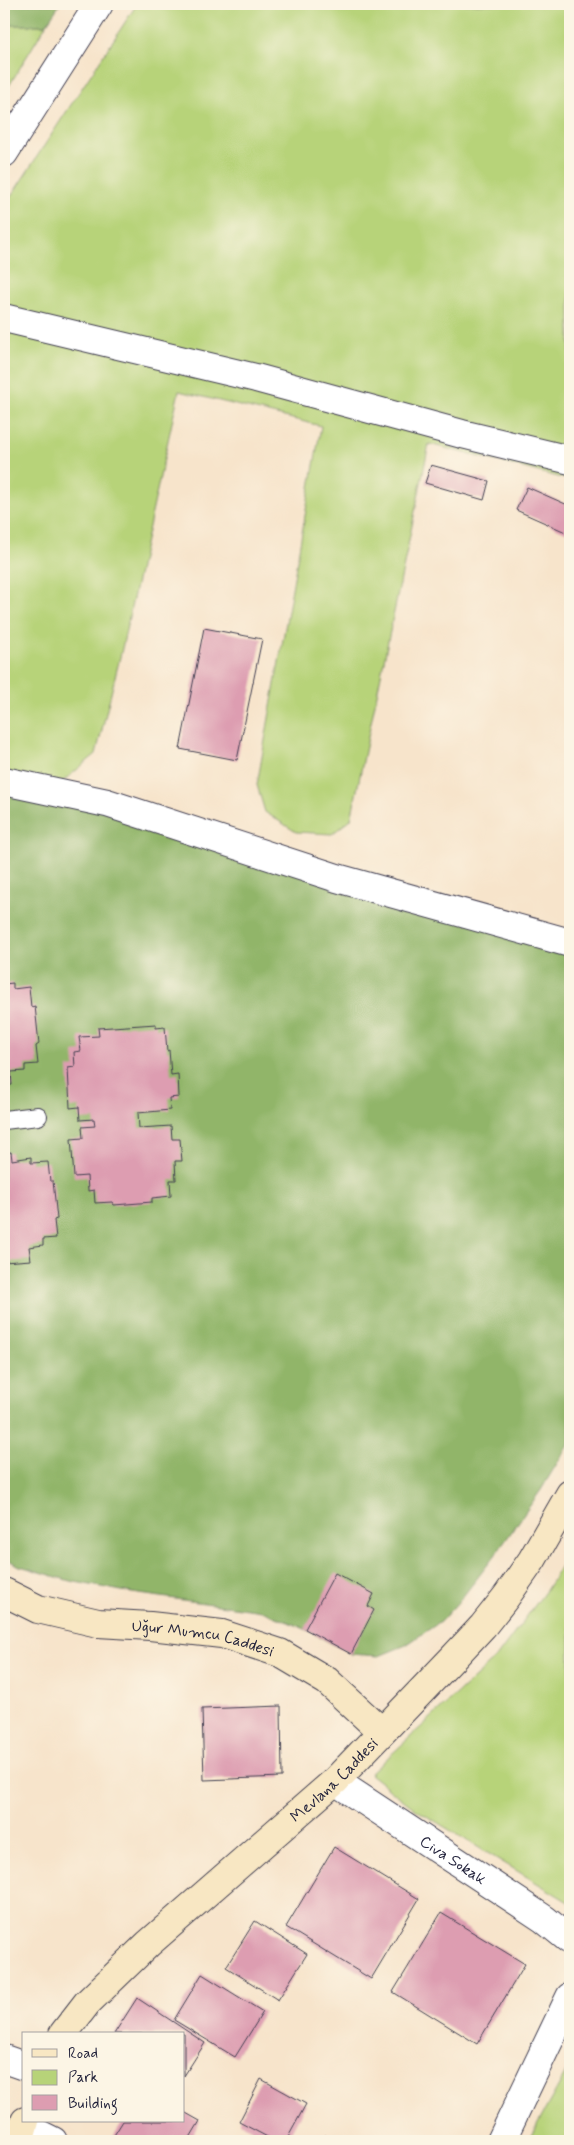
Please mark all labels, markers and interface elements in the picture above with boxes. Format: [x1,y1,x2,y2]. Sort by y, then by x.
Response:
street label: Uğur Mumcu Caddesi [131,1616,277,1662]
street label: Mevlana Caddesi [286,1734,383,1828]
street label: Civa Sokak [415,1831,490,1890]
legend [22,2032,185,2122]
text: Road [68,2044,98,2064]
text: Park [68,2068,98,2088]
text: Building [68,2094,118,2115]

